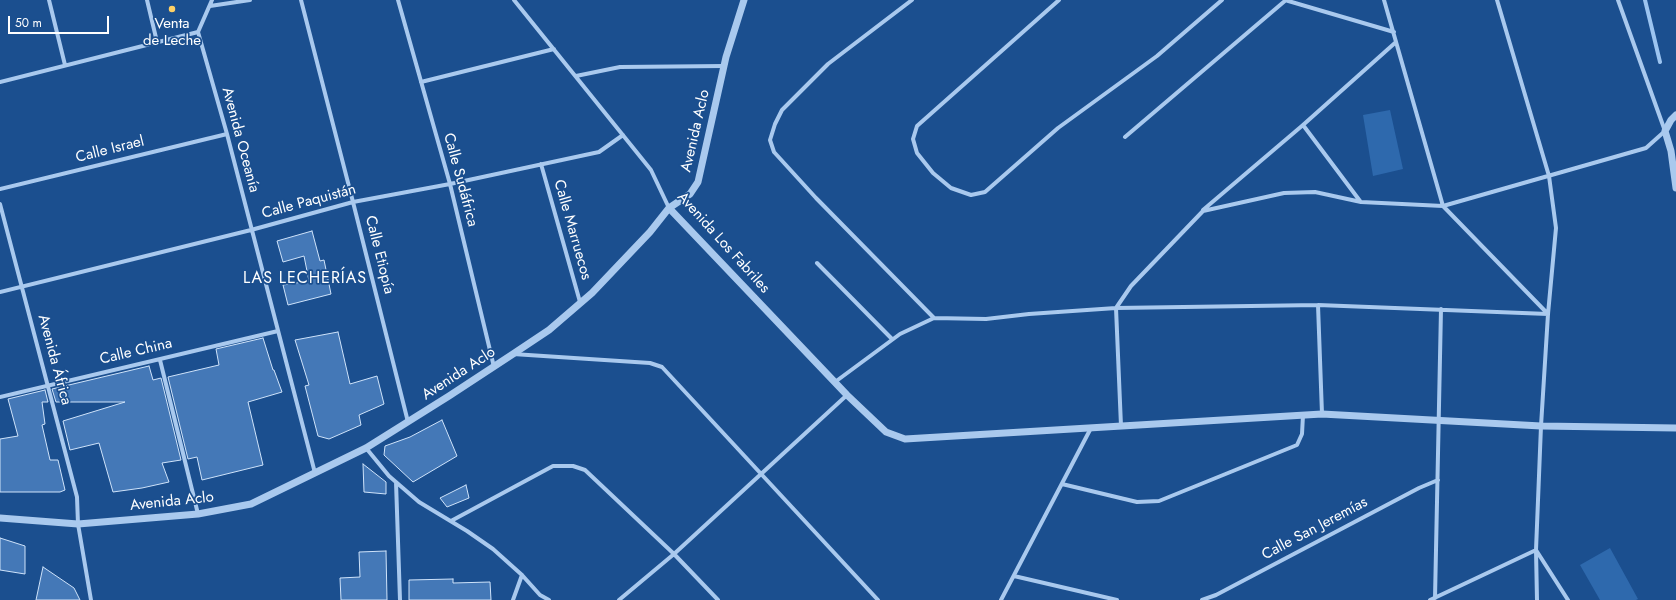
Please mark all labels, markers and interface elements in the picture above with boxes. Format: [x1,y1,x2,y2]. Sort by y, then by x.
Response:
marker: Venta de Leche [167,4,177,14]
scale bar [10,8,111,34]
text: 50 m [15,14,42,32]
place label: Venta de Leche [143,15,201,50]
street label: Avenida Oceanía [217,85,263,195]
street label: Avenida Aclo [678,88,714,174]
street label: Calle Sudáfrica [439,131,481,229]
street label: Calle Israel [74,133,146,167]
street label: Calle Marruecos [549,178,595,282]
street label: Calle Paquistán [260,181,358,223]
street label: Avenida Los Fabriles [673,189,773,297]
street label: Calle Etiopía [361,214,397,296]
district label: LAS LECHERÍAS [243,269,367,289]
street label: Avenida África [33,313,75,407]
street label: Calle China [98,335,174,369]
street label: Avenida Aclo [419,344,499,404]
street label: Avenida Aclo [129,489,215,515]
street label: Calle San Jeremías [1259,494,1371,564]

